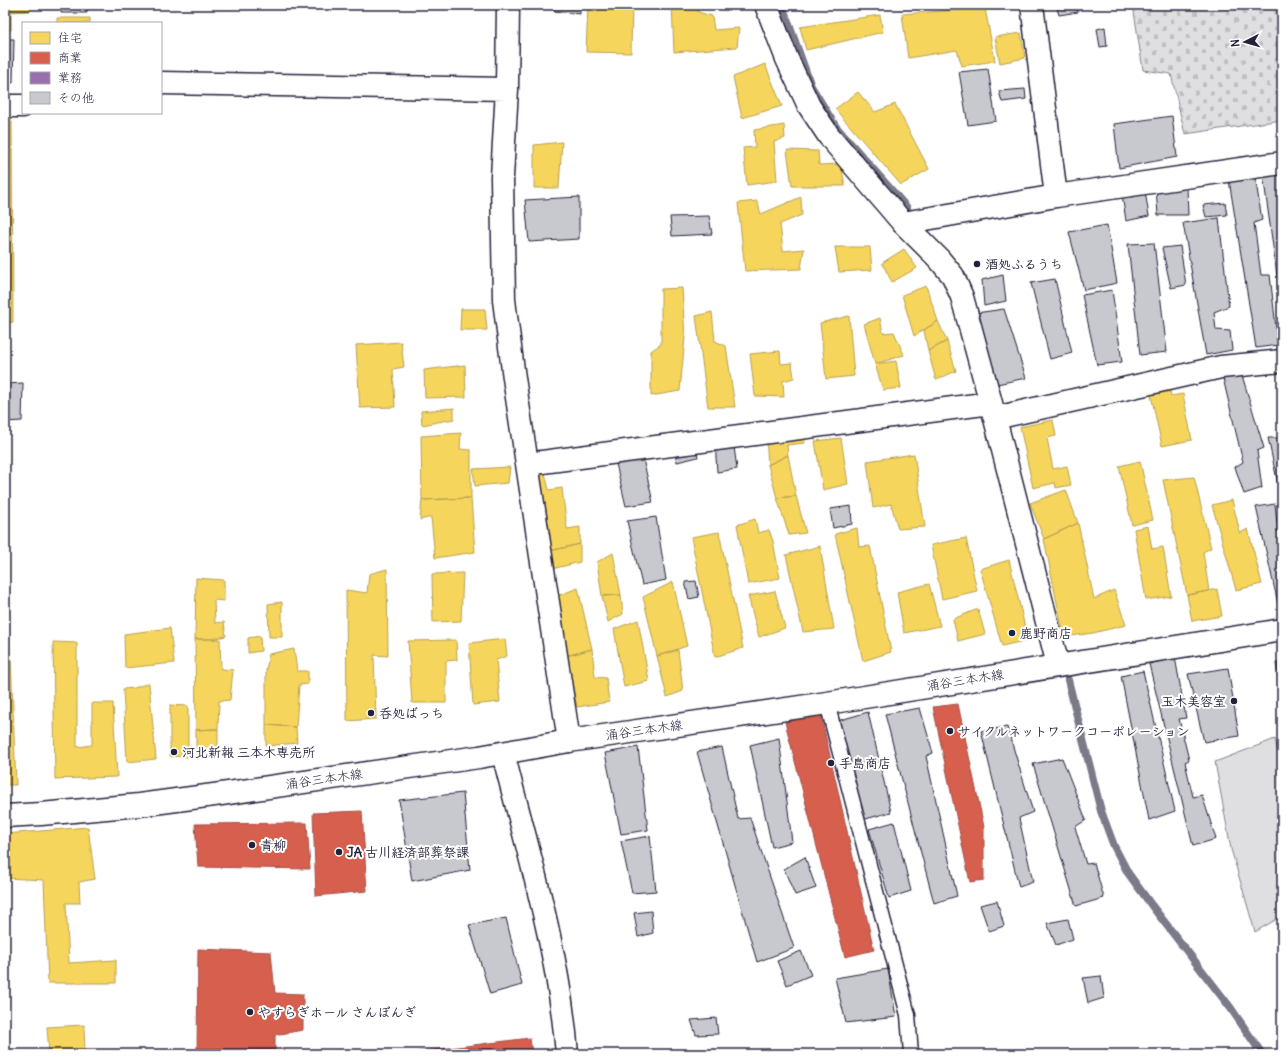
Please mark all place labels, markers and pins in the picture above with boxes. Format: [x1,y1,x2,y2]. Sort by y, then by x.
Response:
place label: 酒処ふるうち [985,256,1063,273]
marker: 酒処ふるうち [972,259,982,269]
place label: 鹿野商店 [1020,625,1072,642]
marker: 鹿野商店 [1007,628,1017,638]
place label: 玉木美容室 [1161,693,1226,710]
marker: 玉木美容室 [1229,696,1239,706]
place label: 呑処ばっち [379,705,444,722]
marker: 呑処ばっち [366,708,376,718]
place label: サイクルネットワークコーポレーション [958,723,1190,740]
marker: サイクルネットワークコーポレーション [945,726,955,736]
place label: 河北新報 三本木専売所 [182,744,315,761]
marker: 河北新報 三本木専売所 [169,747,179,757]
place label: 手島商店 [839,755,891,772]
marker: 手島商店 [826,758,836,768]
place label: 青柳 [260,837,286,854]
marker: 青柳 [247,840,257,850]
place label: JA 古川経済部葬祭課 [347,844,469,861]
marker: JA 古川経済部葬祭課 [334,847,344,857]
place label: やすらぎホール さんぼんぎ [258,1004,417,1021]
marker: やすらぎホール さんぼんぎ [245,1007,255,1017]

